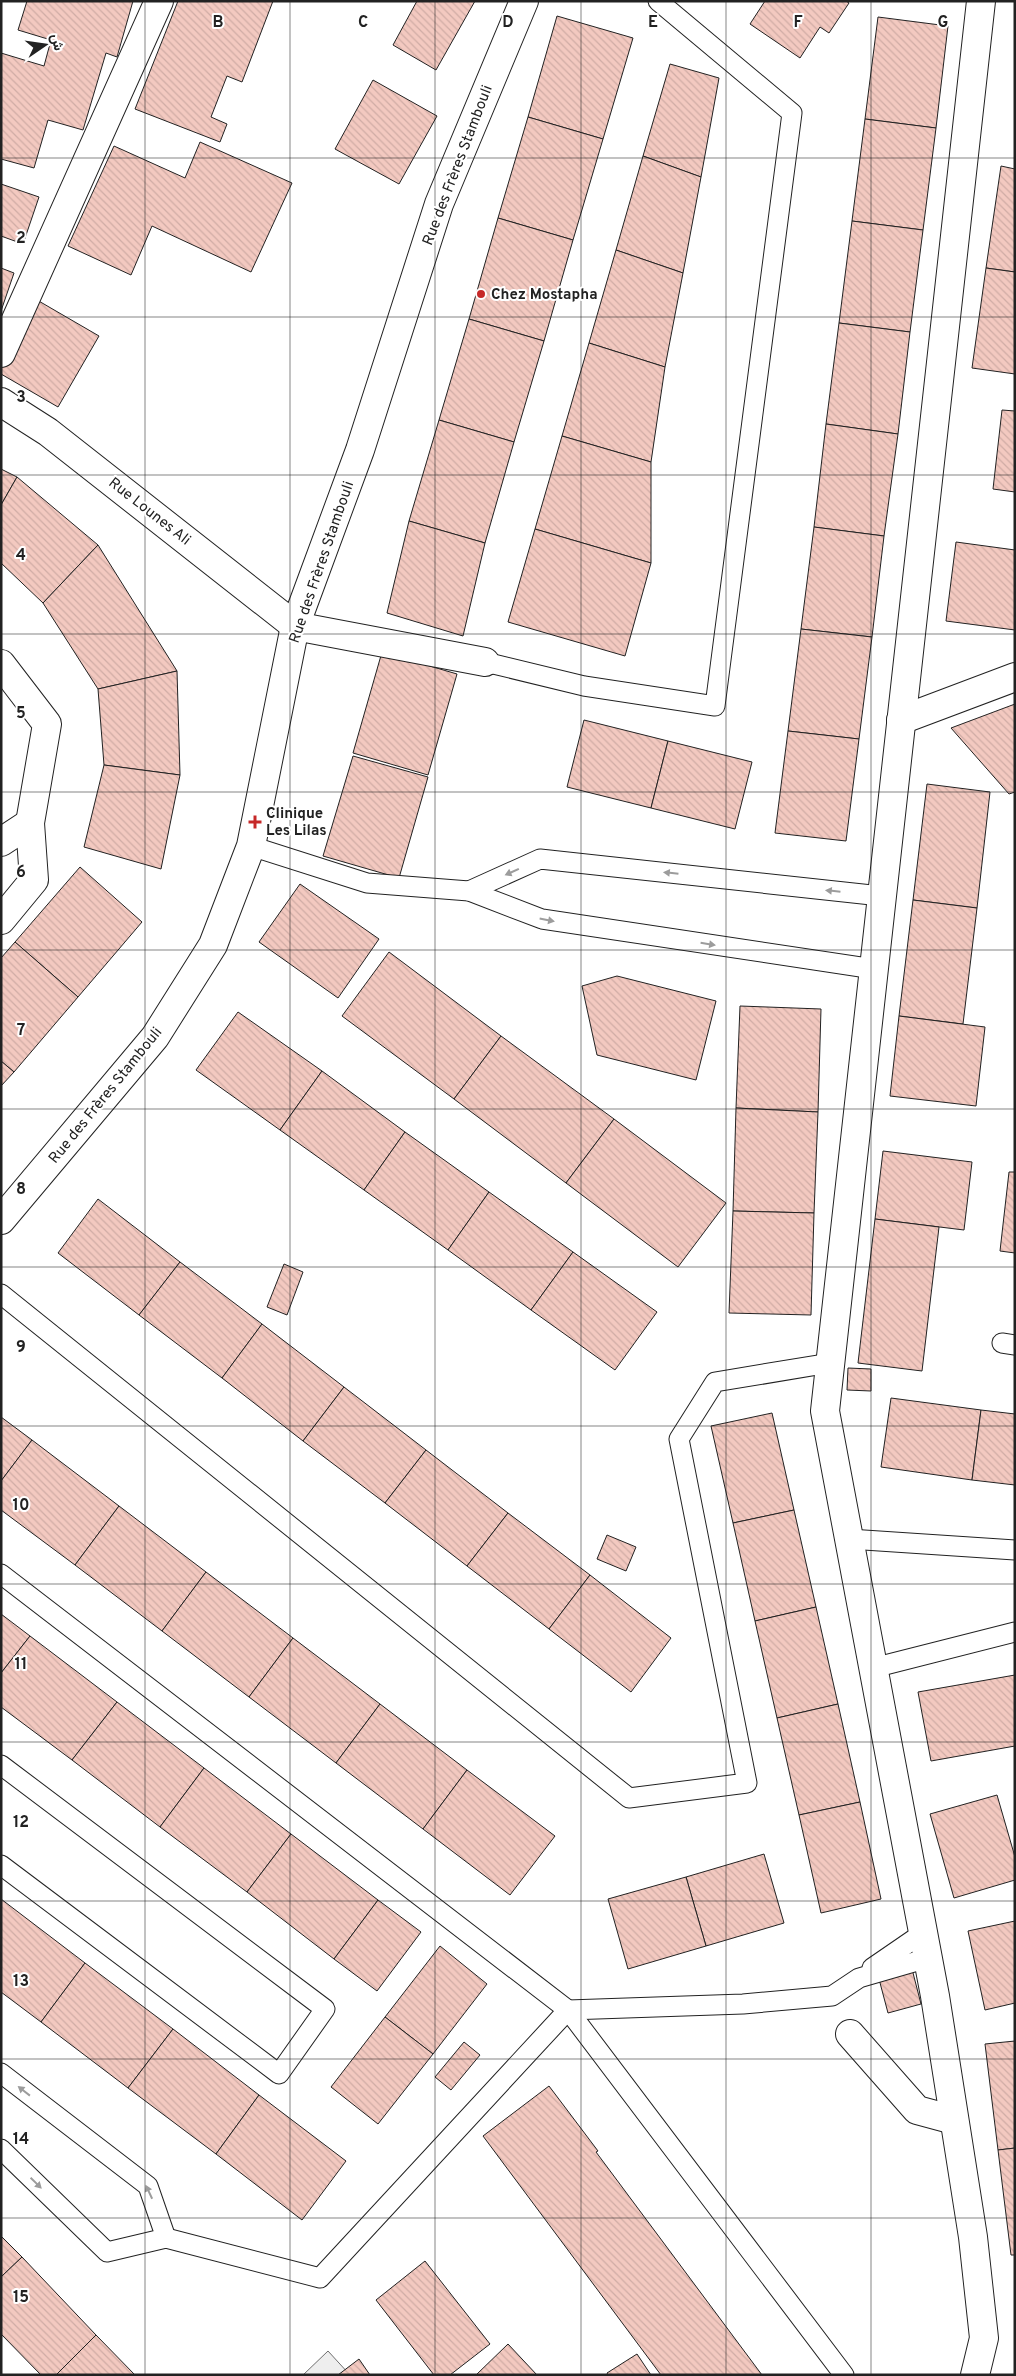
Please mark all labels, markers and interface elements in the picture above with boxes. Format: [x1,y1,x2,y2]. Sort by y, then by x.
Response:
text: B [212,13,224,33]
text: C [358,13,368,33]
text: D [502,13,514,33]
text: E [648,13,658,33]
text: F [793,13,803,33]
text: G [938,13,948,33]
north arrow [20,20,70,70]
text: ش [46,32,66,53]
street label: Rue des Frères Stambouli [419,83,498,248]
text: 2 [16,229,26,249]
place label: Chez Mostapha [491,286,598,305]
marker: Chez Mostapha [475,288,487,300]
text: 3 [16,388,26,408]
street label: Rue Lounes Ali [104,474,194,550]
street label: Rue des Frères Stambouli [286,479,359,646]
text: 4 [16,546,26,566]
text: 5 [16,704,26,724]
place label: Clinique Les Lilas [266,805,327,841]
marker: Clinique Les Lilas [248,815,262,829]
text: 6 [16,863,26,883]
one-way arrow [505,868,519,876]
one-way arrow [663,869,679,877]
one-way arrow [825,887,841,895]
one-way arrow [540,916,556,924]
one-way arrow [700,940,716,948]
text: 7 [17,1021,25,1041]
street label: Rue des Frères Stambouli [45,1024,167,1168]
text: 8 [16,1180,26,1200]
text: 9 [16,1338,26,1358]
text: 10 [13,1496,29,1516]
text: 11 [15,1655,27,1675]
text: 12 [13,1813,29,1833]
text: 13 [13,1972,29,1992]
one-way arrow [17,2086,31,2096]
text: 14 [13,2130,29,2150]
one-way arrow [30,2176,42,2188]
one-way arrow [145,2185,154,2200]
text: 15 [13,2288,29,2308]

